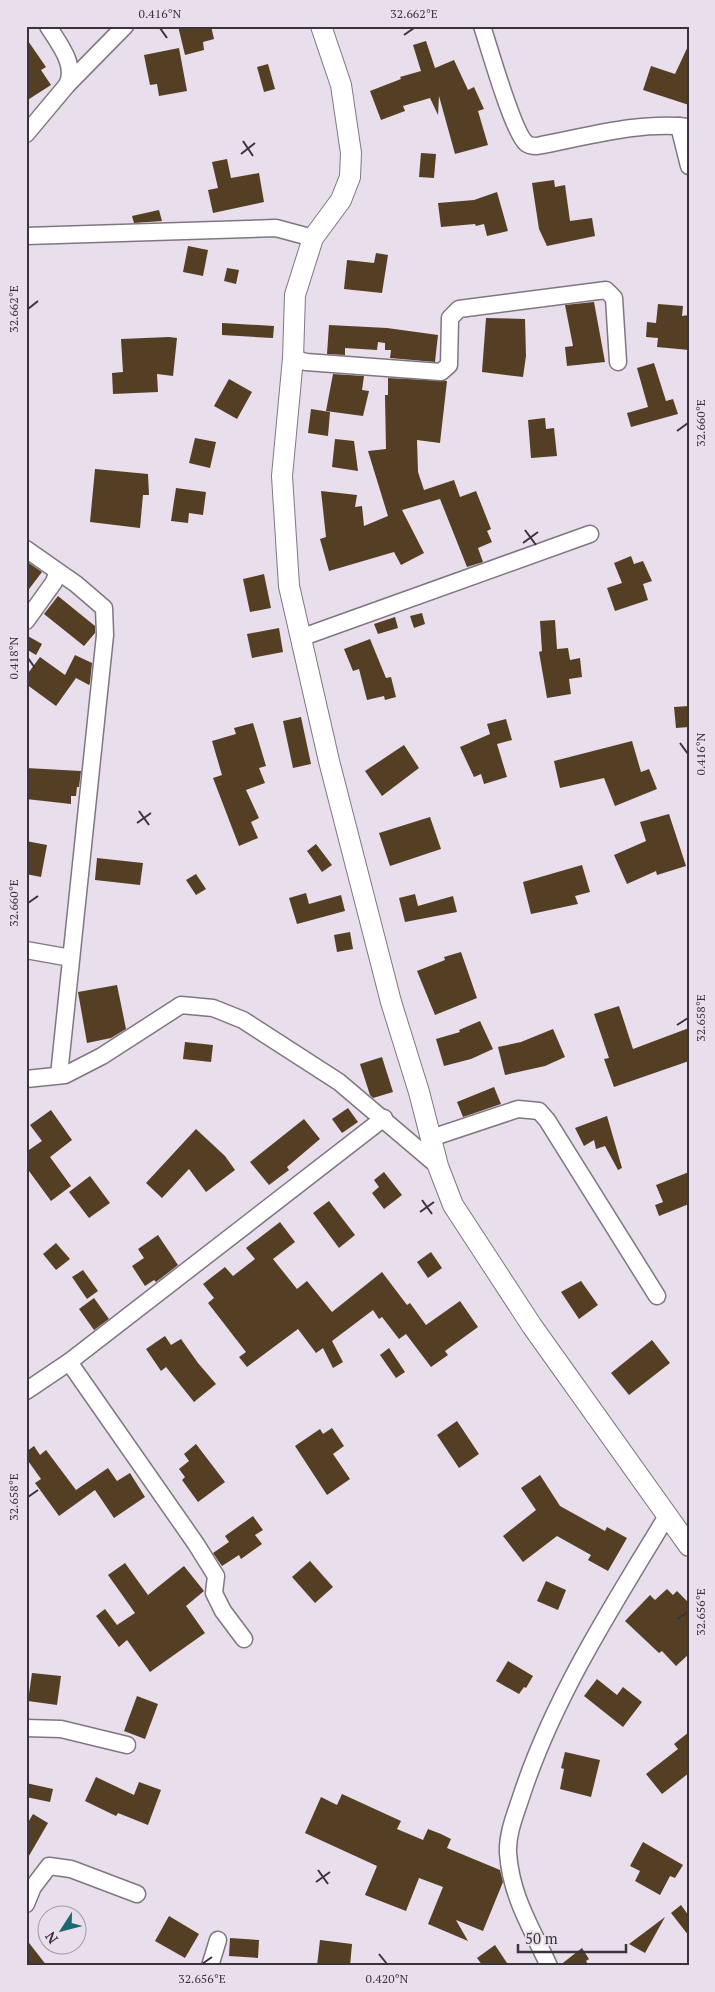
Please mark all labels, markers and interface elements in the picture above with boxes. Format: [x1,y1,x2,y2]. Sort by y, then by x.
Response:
text: 0.416°N [139,6,182,21]
text: 32.662°E [390,6,438,21]
text: 32.662°E [6,285,21,333]
text: 32.660°E [693,399,708,447]
text: 0.418°N [6,636,21,679]
text: 0.416°N [693,732,708,775]
text: 32.660°E [6,879,21,927]
text: 32.658°E [693,994,708,1042]
text: 32.658°E [6,1473,21,1521]
text: 32.656°E [693,1588,708,1636]
north arrow [38,1904,88,1954]
scale bar [518,1922,625,1954]
text: N [40,1928,62,1948]
text: 50 m [525,1928,558,1948]
text: 32.656°E [178,1971,226,1986]
text: 0.420°N [366,1971,409,1986]

